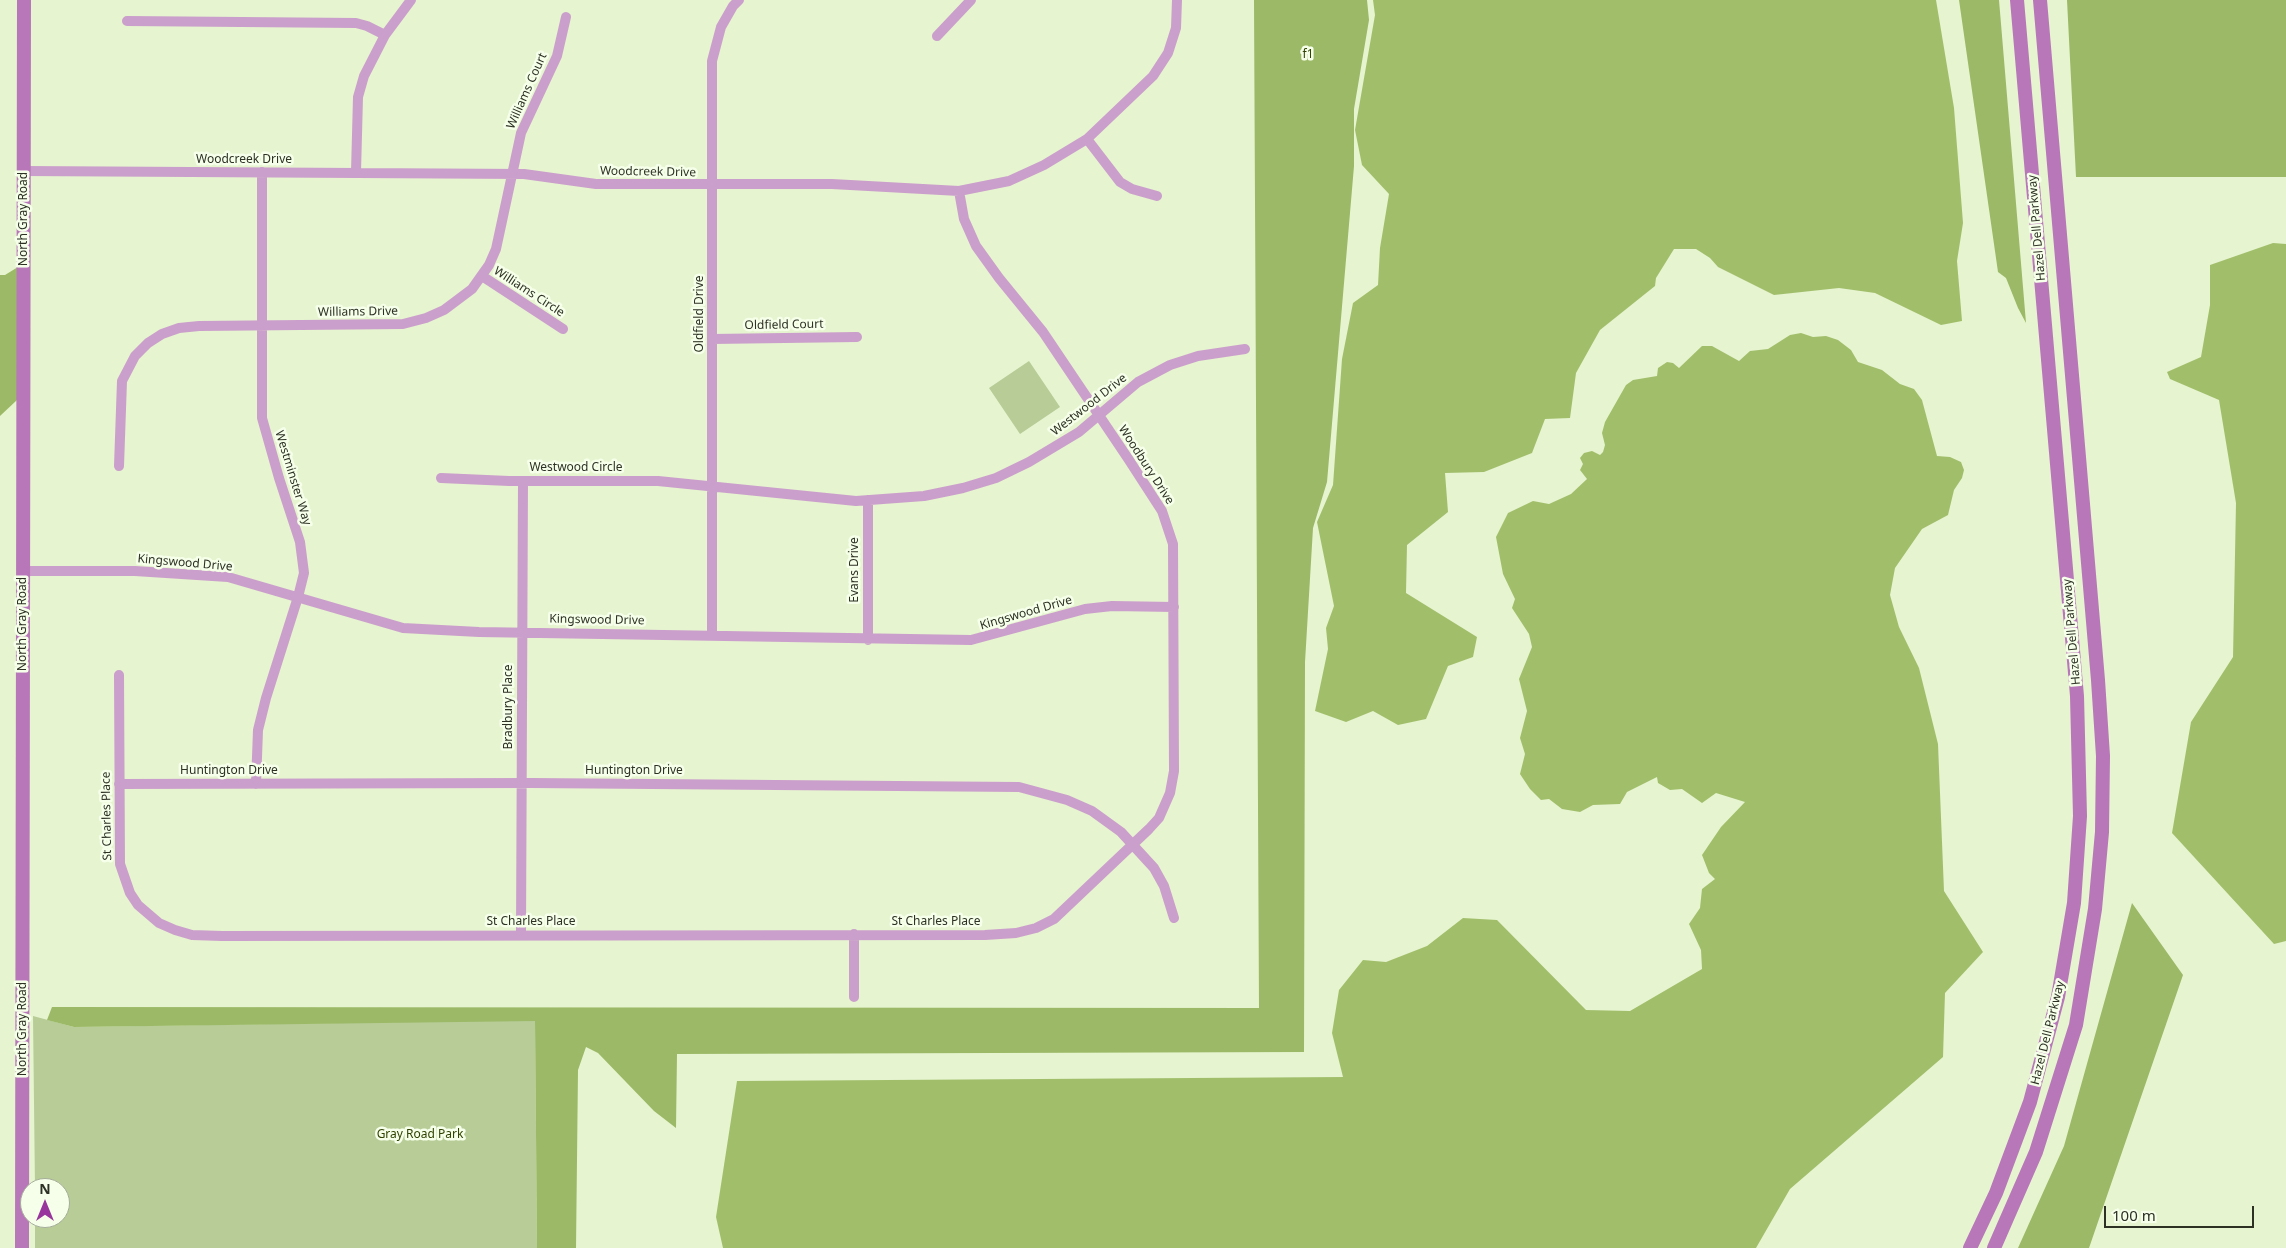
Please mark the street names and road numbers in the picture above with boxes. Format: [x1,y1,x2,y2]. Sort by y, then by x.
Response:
street label: Williams Court [504,51,550,131]
street label: Woodcreek Drive [196,153,292,167]
street label: Woodcreek Drive [600,164,696,180]
street label: North Gray Road [17,172,31,266]
street label: Hazel Dell Parkway [2025,174,2049,282]
street label: Williams Circle [491,264,567,320]
street label: Oldfield Drive [693,275,707,353]
street label: Williams Drive [318,304,398,320]
street label: Oldfield Court [744,317,824,333]
street label: Westwood Drive [1048,371,1130,439]
street label: Woodbury Drive [1115,423,1177,507]
street label: Westminster Way [272,429,314,527]
street label: Westwood Circle [529,461,623,475]
street label: Evans Drive [848,537,862,603]
street label: Kingswood Drive [137,552,233,574]
street label: North Gray Road [16,577,30,671]
street label: Hazel Dell Parkway [2060,578,2084,686]
street label: Kingswood Drive [978,593,1074,633]
street label: Kingswood Drive [549,612,645,628]
street label: Bradbury Place [502,664,516,750]
street label: Huntington Drive [180,764,278,778]
street label: Huntington Drive [585,764,683,778]
street label: St Charles Place [99,771,115,861]
street label: St Charles Place [486,915,576,929]
street label: St Charles Place [891,915,981,929]
street label: Hazel Dell Parkway [2028,979,2068,1087]
street label: North Gray Road [16,982,30,1076]

